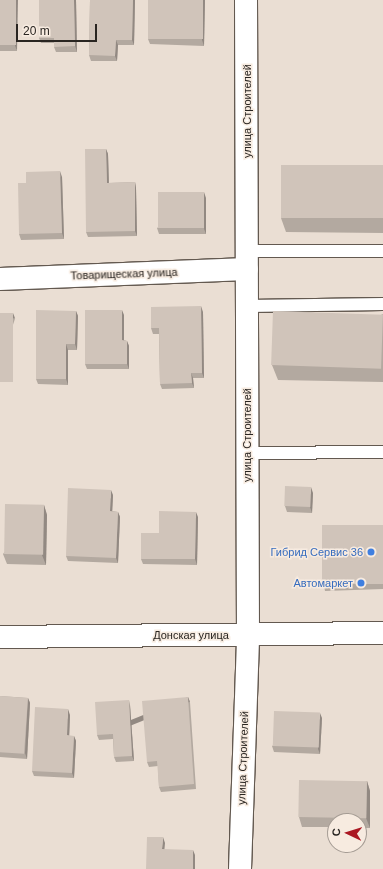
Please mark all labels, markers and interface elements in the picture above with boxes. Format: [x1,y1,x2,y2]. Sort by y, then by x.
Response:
scale bar [18,16,99,42]
text: 20 m [23,24,50,38]
street label: улица Строителей [240,64,254,158]
street label: Товарищеская улица [70,266,178,282]
street label: улица Строителей [240,388,254,482]
place label: Гибрид Сервис 36 [271,545,363,559]
marker: Гибрид Сервис 36 [366,547,376,557]
place label: Автомаркет [294,576,353,590]
marker: Автомаркет [356,578,366,588]
street label: Донская улица [153,628,229,642]
street label: улица Строителей [235,711,251,805]
north arrow [327,813,367,853]
text: С [330,828,342,837]

